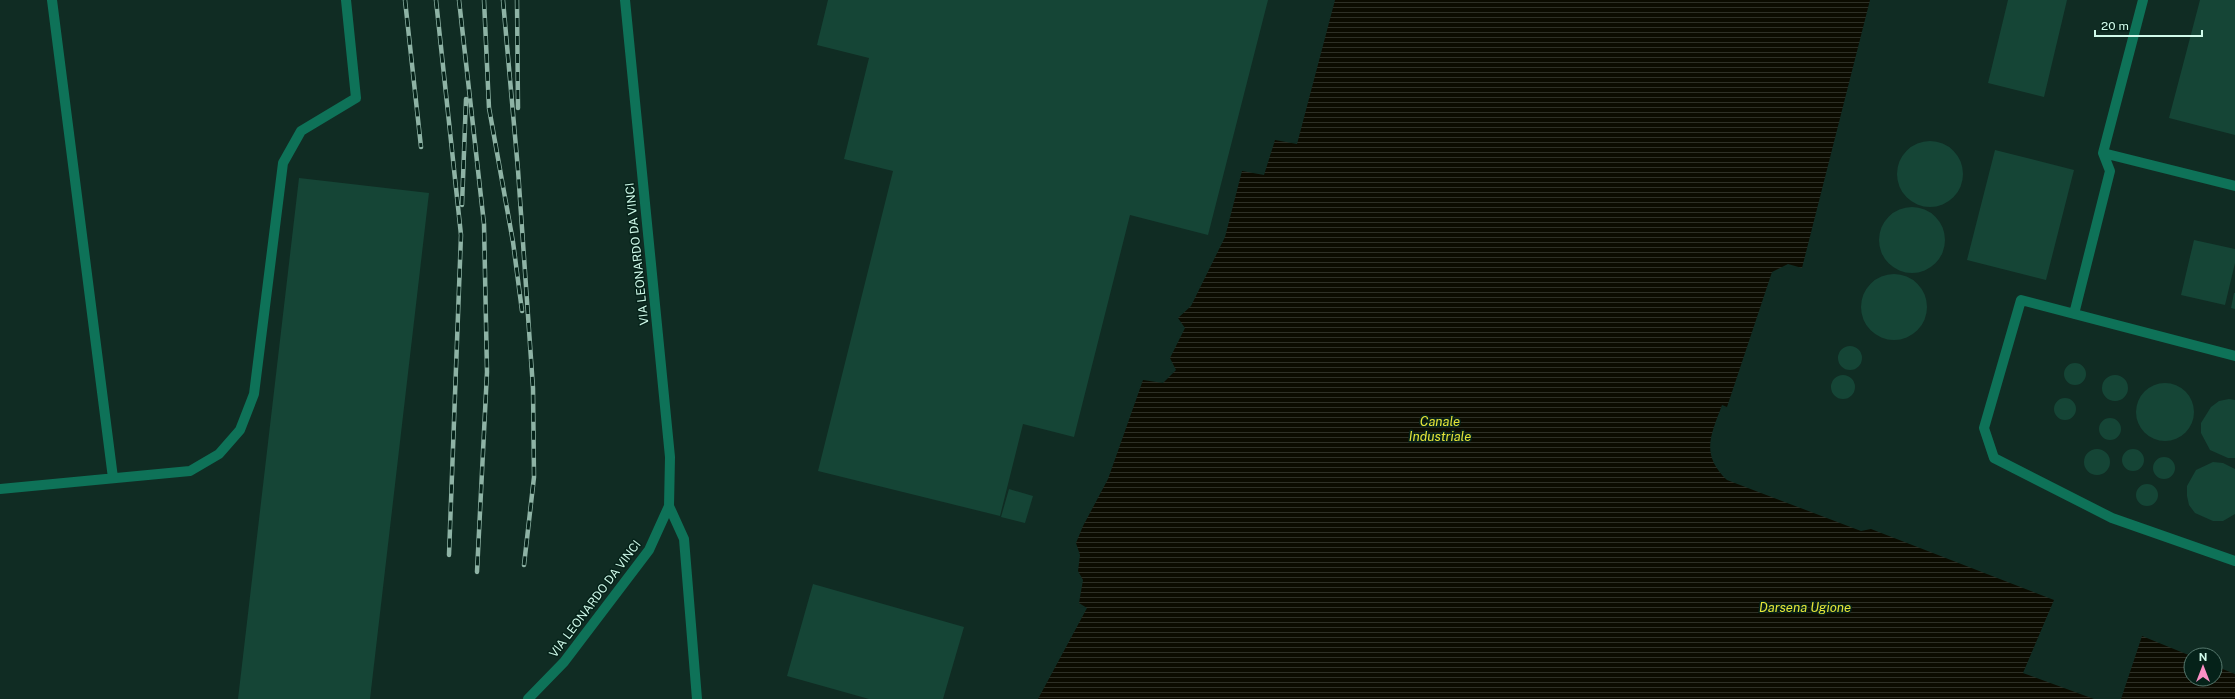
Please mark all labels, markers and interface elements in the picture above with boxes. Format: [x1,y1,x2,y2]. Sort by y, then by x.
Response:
scale bar [2095,12,2202,38]
text: 20 m [2101,19,2129,33]
street label: VIA LEONARDO DA VINCI [623,182,651,326]
water label: Canale Industriale [1409,414,1471,444]
street label: VIA LEONARDO DA VINCI [546,538,644,660]
water label: Darsena Ugione [1759,600,1851,615]
north arrow [2183,647,2223,687]
text: N [2199,651,2207,663]

